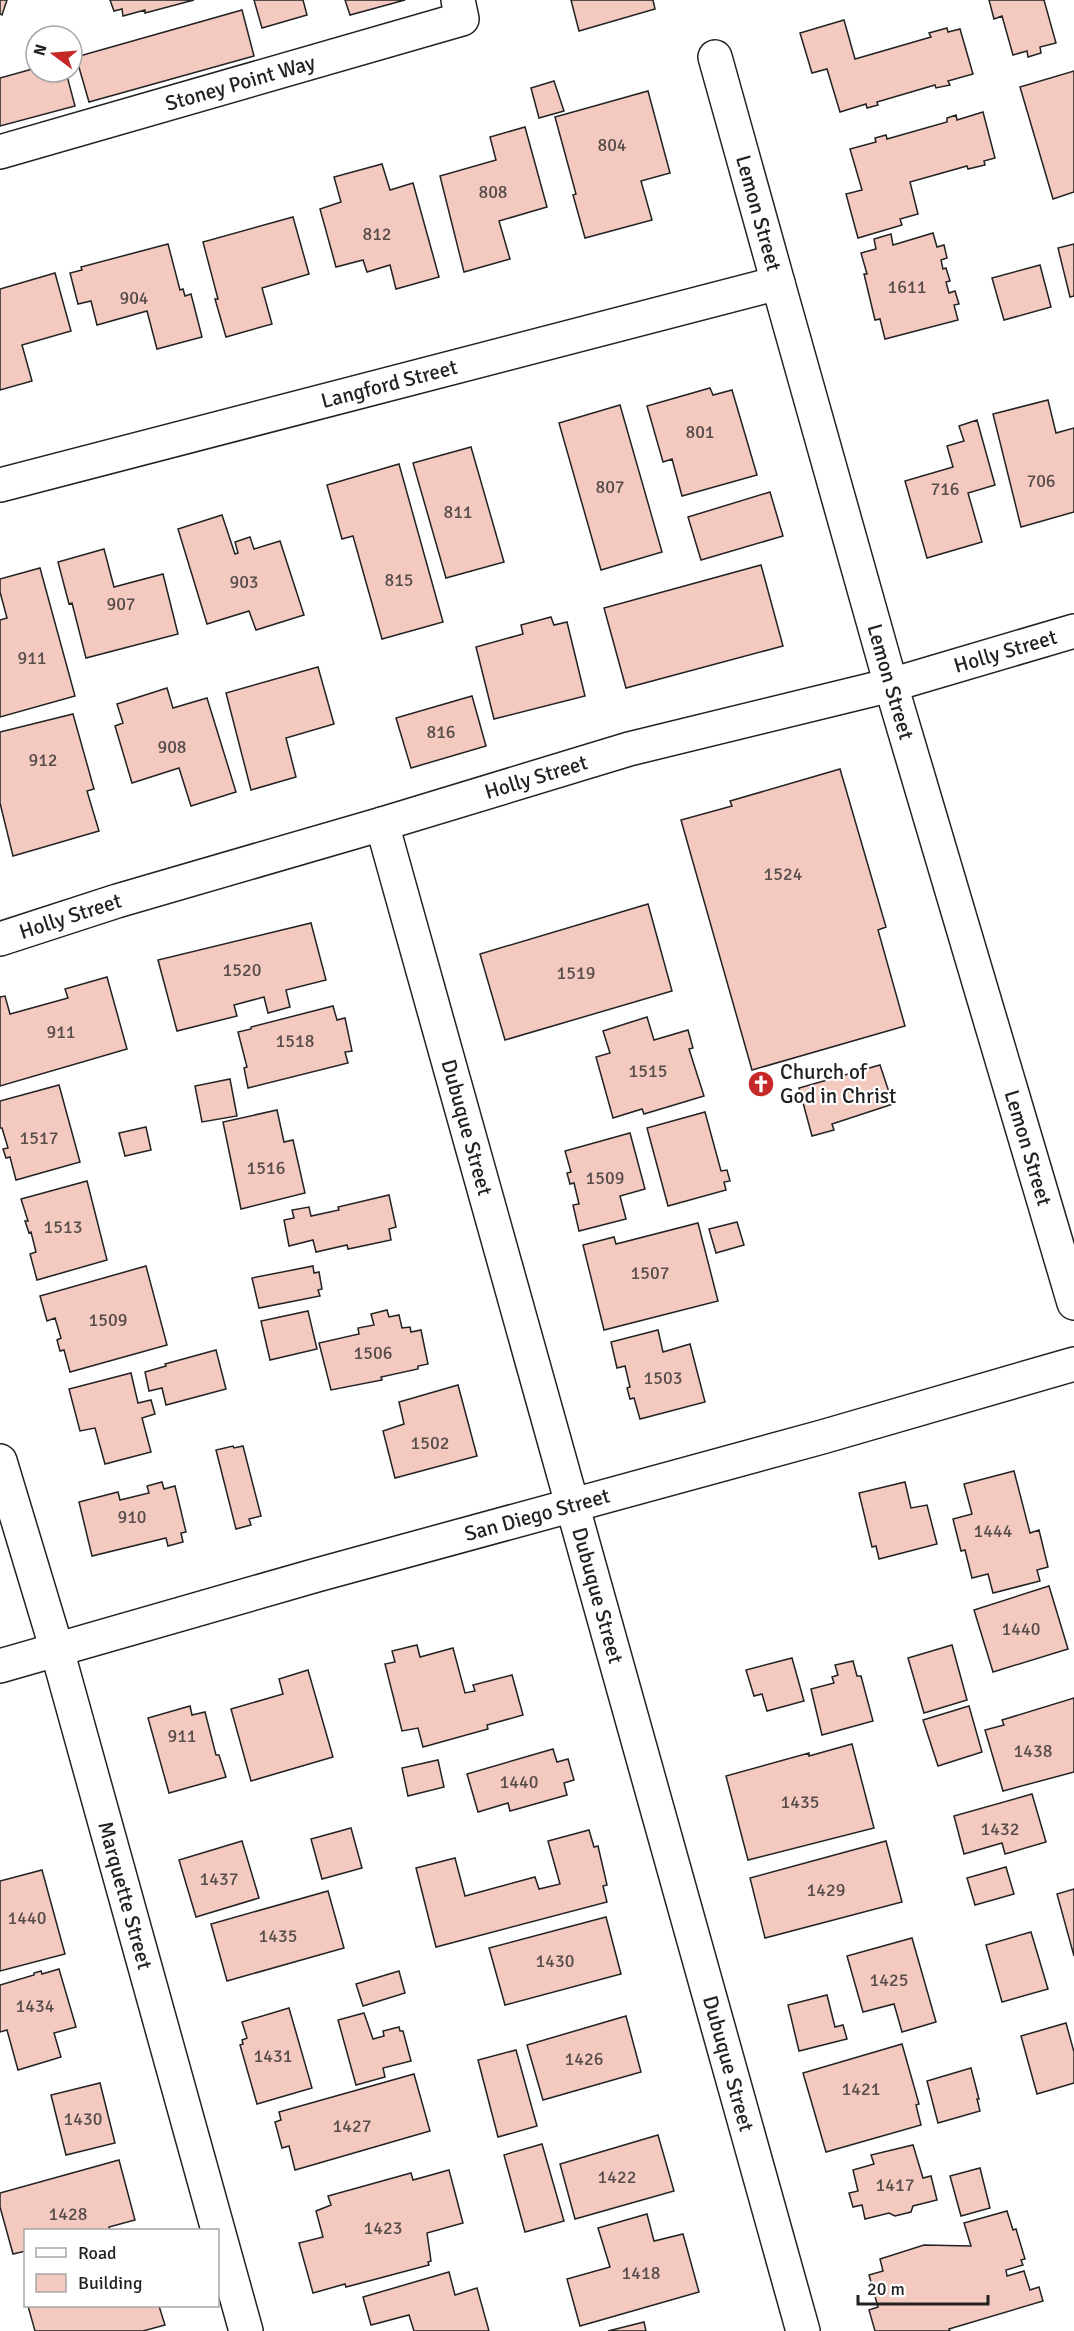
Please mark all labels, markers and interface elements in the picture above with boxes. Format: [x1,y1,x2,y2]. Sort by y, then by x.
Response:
north arrow [24,24,84,84]
text: N [29,42,52,58]
street label: Stoney Point Way [162,49,318,117]
house number: 804 [597,134,627,156]
street label: Lemon Street [730,152,787,274]
house number: 808 [478,181,508,203]
house number: 812 [362,223,392,245]
house number: 1611 [888,276,926,298]
house number: 904 [119,287,149,309]
street label: Langford Street [318,354,460,414]
house number: 801 [685,421,715,443]
house number: 706 [1026,470,1056,492]
house number: 807 [595,476,625,498]
house number: 716 [930,478,960,500]
house number: 811 [443,501,473,523]
house number: 815 [384,569,414,591]
house number: 903 [229,571,259,593]
house number: 907 [106,593,136,615]
street label: Lemon Street [861,621,919,743]
street label: Holly Street [951,624,1060,679]
house number: 911 [17,647,47,669]
house number: 816 [426,721,456,743]
house number: 908 [157,736,187,758]
house number: 912 [28,749,58,771]
street label: Holly Street [481,749,591,805]
house number: 1524 [764,863,803,885]
street label: Holly Street [16,887,125,945]
house number: 1520 [223,959,261,981]
house number: 1519 [557,962,595,984]
house number: 911 [46,1021,76,1043]
house number: 1518 [276,1030,314,1052]
street label: Dubuque Street [435,1056,498,1198]
place label: Church of God in Christ [780,1059,896,1109]
house number: 1515 [629,1060,667,1082]
church icon: Church of God in Christ [746,1069,776,1099]
street label: Lemon Street [999,1087,1057,1209]
house number: 1517 [20,1127,58,1149]
house number: 1516 [247,1157,285,1179]
house number: 1509 [586,1167,624,1189]
house number: 1513 [44,1216,82,1238]
house number: 1507 [631,1262,669,1284]
house number: 1509 [89,1309,127,1331]
house number: 1506 [354,1342,392,1364]
house number: 1503 [644,1367,682,1389]
house number: 1502 [411,1432,449,1454]
street label: San Diego Street [462,1483,613,1547]
house number: 910 [117,1506,147,1528]
house number: 1444 [974,1520,1013,1542]
street label: Dubuque Street [566,1524,629,1666]
house number: 1440 [1002,1618,1040,1640]
house number: 911 [167,1725,197,1747]
house number: 1438 [1014,1740,1052,1762]
house number: 1440 [500,1771,538,1793]
house number: 1435 [781,1791,819,1813]
street label: Marquette Street [92,1818,158,1972]
house number: 1432 [981,1818,1019,1840]
house number: 1437 [200,1868,238,1890]
house number: 1429 [807,1879,845,1901]
house number: 1440 [8,1907,46,1929]
house number: 1435 [259,1925,297,1947]
house number: 1430 [536,1950,574,1972]
house number: 1425 [870,1969,908,1991]
street label: Dubuque Street [697,1993,760,2135]
house number: 1434 [16,1995,55,2017]
house number: 1431 [254,2045,292,2067]
house number: 1426 [565,2048,603,2070]
house number: 1421 [842,2078,880,2100]
house number: 1430 [64,2108,102,2130]
house number: 1427 [333,2115,371,2137]
house number: 1422 [598,2166,636,2188]
house number: 1417 [876,2174,914,2196]
house number: 1428 [49,2203,87,2225]
house number: 1423 [364,2217,402,2239]
legend [24,2229,219,2307]
text: Road [78,2242,117,2264]
house number: 1418 [622,2262,660,2284]
scale bar [858,2268,988,2306]
text: Building [78,2272,142,2294]
text: 20 m [867,2278,905,2300]

